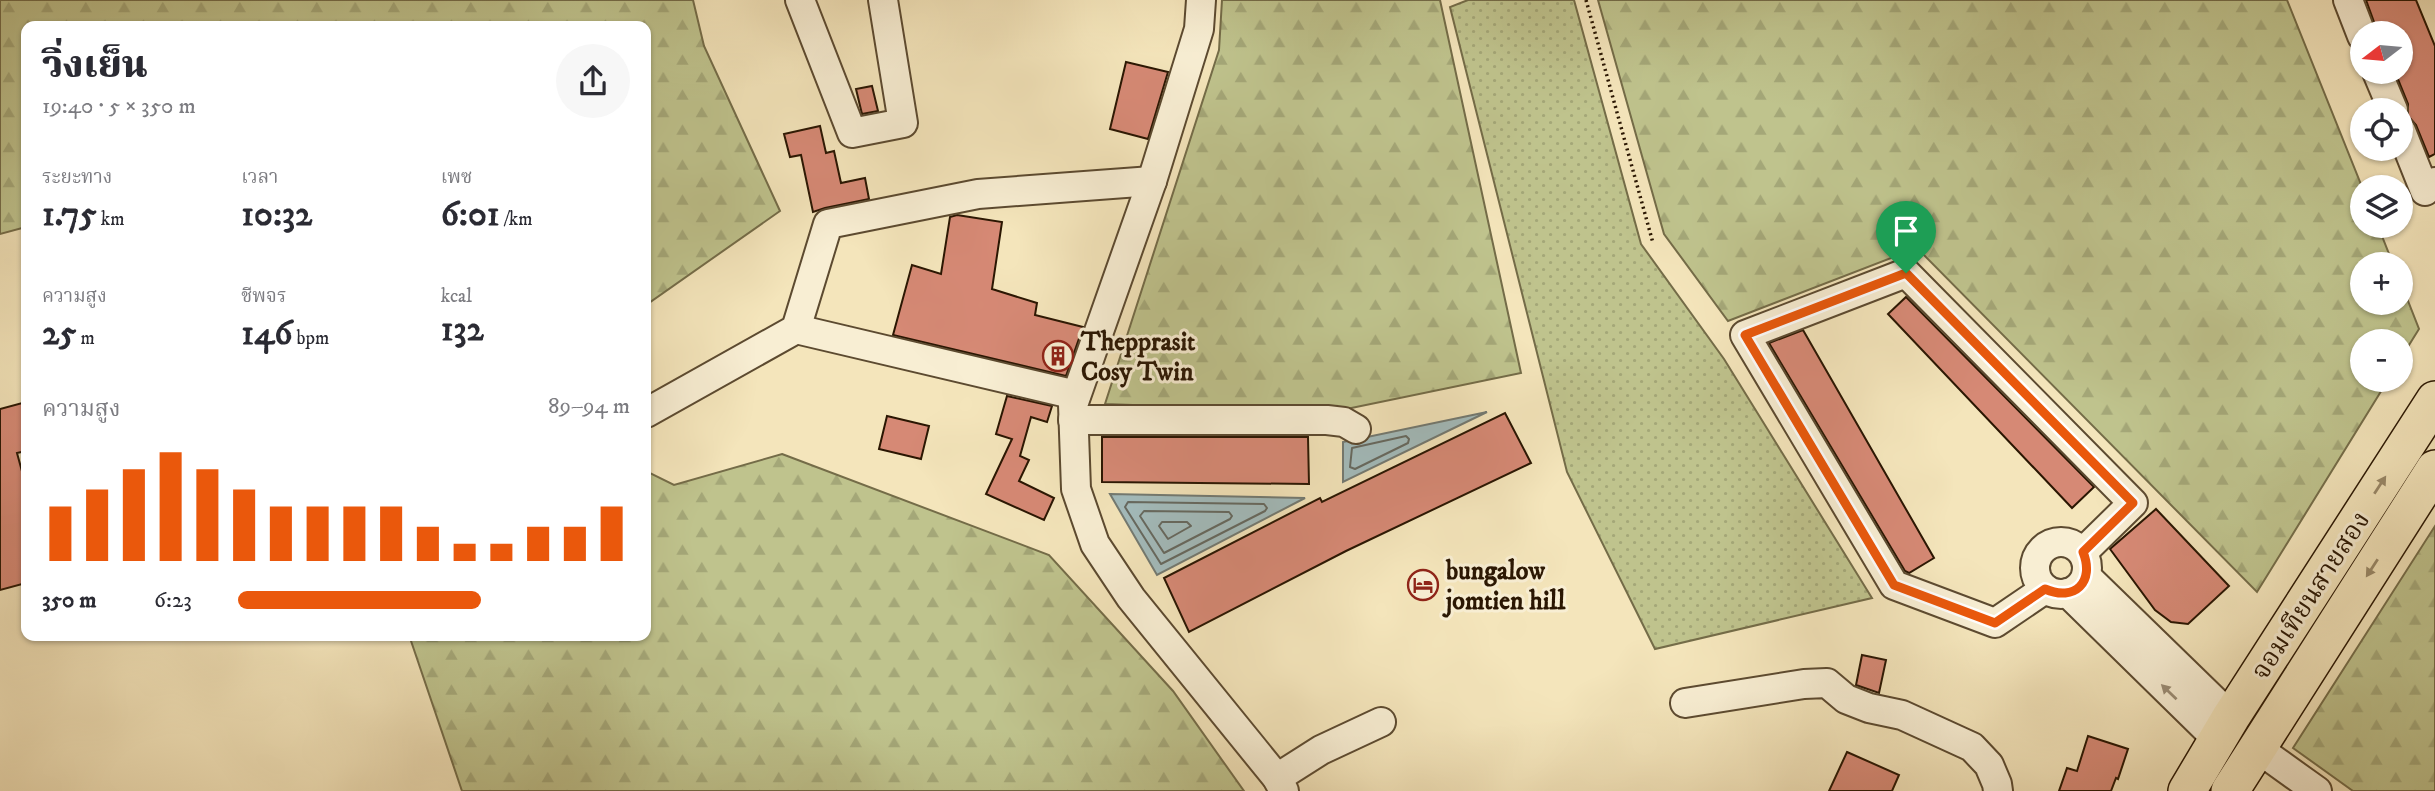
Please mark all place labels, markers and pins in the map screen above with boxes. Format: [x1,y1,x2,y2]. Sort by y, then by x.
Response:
pin [1876,201,1936,273]
place label: Thepprasit Cosy Twin [1080,326,1196,389]
building icon: Thepprasit Cosy Twin [1041,339,1075,373]
place label: bungalow jomtien hill [1442,555,1566,618]
hotel icon: bungalow jomtien hill [1406,568,1440,602]

